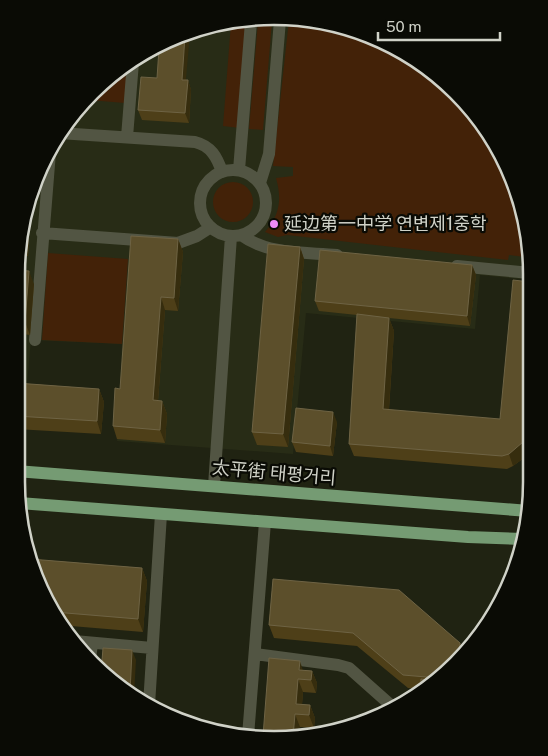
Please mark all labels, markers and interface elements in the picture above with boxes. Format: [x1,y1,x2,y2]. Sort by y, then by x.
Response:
scale bar [378,10,500,42]
text: 50 m [386,18,421,35]
place label: 延边第一中学 연변제1중학 [284,213,487,234]
marker: 延边第一中学 연변제1중학 [268,218,280,230]
street label: 太平街 태평거리 [211,457,337,488]

